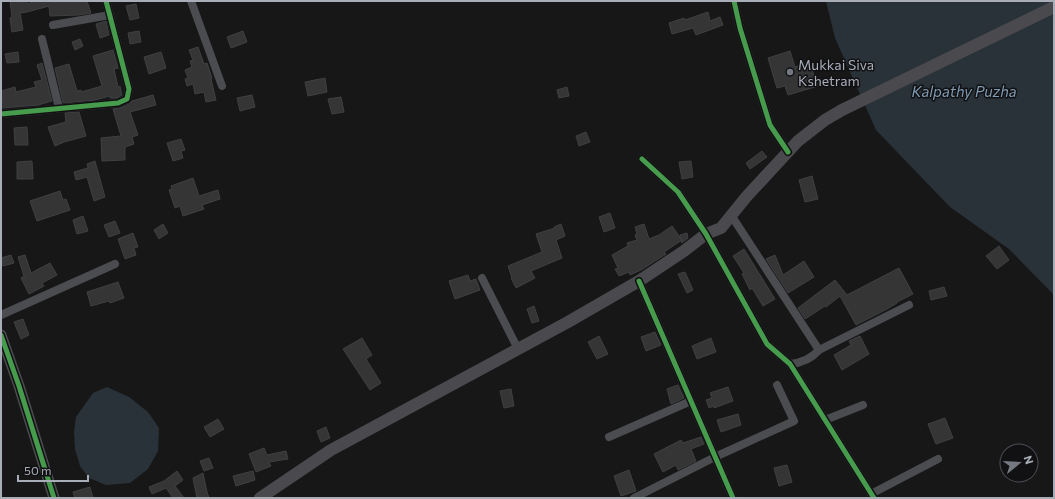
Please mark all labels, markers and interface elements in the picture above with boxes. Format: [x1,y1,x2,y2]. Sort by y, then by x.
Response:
place label: Mukkai Siva Kshetram [798,56,874,89]
marker: Mukkai Siva Kshetram [785,67,795,77]
water label: Kalpathy Puzha [911,82,1017,100]
north arrow [999,443,1039,483]
text: N [1022,454,1036,466]
scale bar [18,457,88,483]
text: 50 m [24,463,52,477]

